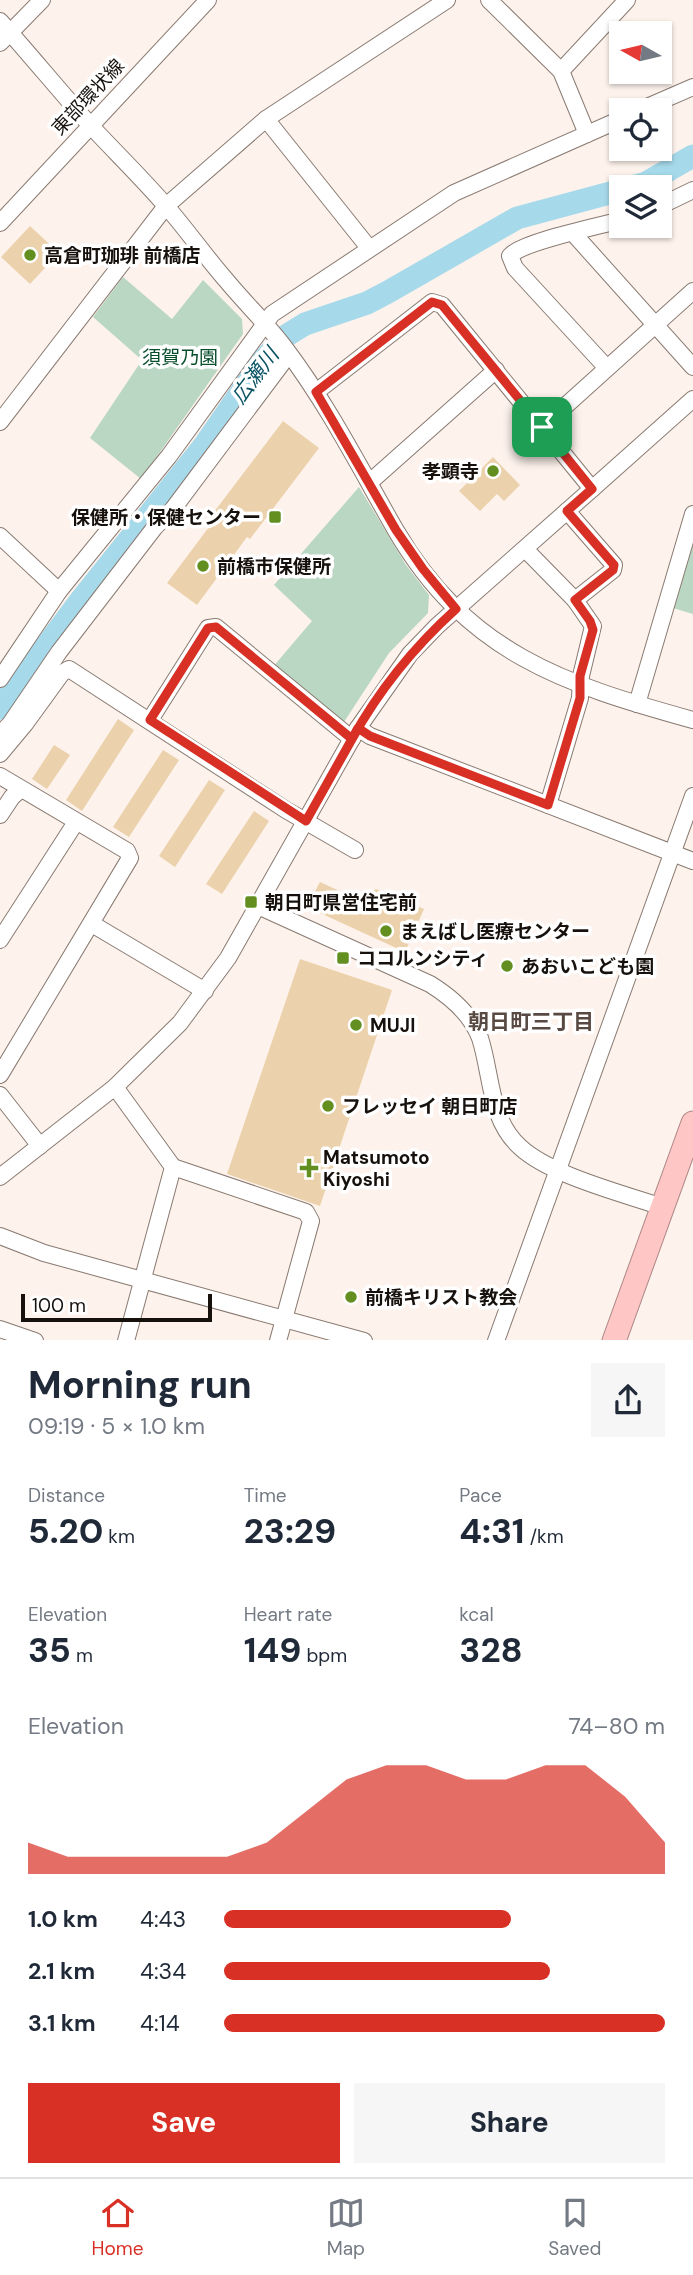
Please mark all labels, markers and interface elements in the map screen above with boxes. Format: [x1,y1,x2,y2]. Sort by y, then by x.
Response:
north arrow [609,21,672,84]
map controls [609,21,672,238]
street label: 東部環状線 [46,54,130,140]
button: locate [609,98,672,161]
button: layers [609,175,672,238]
place label: 高倉町珈琲 前橋店 [44,243,200,268]
marker: 高倉町珈琲 前橋店 [22,247,38,263]
water label: 広瀬川 [225,341,286,410]
park label: 須賀乃園 [142,345,218,370]
pin [512,397,572,457]
icon: arrive [523,408,561,446]
place label: 孝顕寺 [422,459,479,484]
marker: 孝顕寺 [485,463,501,479]
place label: 保健所・保健センター [71,505,261,530]
marker: 保健所・保健センター [267,509,283,525]
place label: 前橋市保健所 [217,554,331,579]
marker: 前橋市保健所 [195,558,211,574]
place label: 朝日町県営住宅前 [265,890,417,915]
marker: 朝日町県営住宅前 [243,894,259,910]
place label: まえばし医療センター [400,919,590,944]
marker: まえばし医療センター [378,923,394,939]
place label: ココルンシティ [357,946,488,971]
marker: ココルンシティ [335,950,351,966]
place label: あおいこども園 [521,954,654,979]
marker: あおいこども園 [499,958,515,974]
district label: 朝日町三丁目 [468,1008,594,1036]
place label: MUJI [370,1013,415,1038]
marker: MUJI [348,1017,364,1033]
place label: フレッセイ 朝日町店 [342,1094,517,1119]
marker: フレッセイ 朝日町店 [320,1098,336,1114]
place label: Matsumoto Kiyoshi [323,1145,430,1192]
marker: Matsumoto Kiyoshi [301,1160,317,1176]
place label: 前橋キリスト教会 [365,1285,517,1310]
marker: 前橋キリスト教会 [343,1289,359,1305]
scale bar [21,1292,212,1323]
text: 100 m [32,1293,86,1318]
text: Morning run [28,1360,252,1410]
button: share [591,1363,665,1437]
text: 09:19 · 5 × 1.0 km [28,1411,205,1441]
text: Distance [28,1483,105,1508]
text: Time [244,1483,287,1508]
text: Pace [459,1483,502,1508]
text: 5.20 [28,1508,103,1554]
text: 23:29 [244,1508,336,1554]
text: 4:31 [459,1508,525,1554]
text: km [103,1524,135,1549]
text: /km [525,1524,564,1549]
text: Elevation [28,1602,107,1627]
text: Heart rate [244,1602,332,1627]
text: kcal [459,1602,494,1627]
text: 35 [28,1627,71,1673]
text: 149 [244,1627,301,1673]
text: 328 [459,1627,523,1673]
text: m [71,1643,93,1668]
text: bpm [301,1643,347,1668]
text: Elevation [28,1711,124,1741]
text: 74–80 m [568,1711,665,1741]
text: 1.0 km [28,1904,98,1934]
text: 4:43 [140,1904,186,1934]
text: 2.1 km [28,1956,95,1986]
text: 4:34 [140,1956,186,1986]
text: 3.1 km [28,2008,96,2038]
text: 4:14 [140,2008,180,2038]
button: Save [28,2083,340,2163]
button: Share [354,2083,665,2163]
tab: Home [92,2194,144,2261]
tab: Map [327,2194,365,2261]
tab: Saved [548,2194,601,2261]

